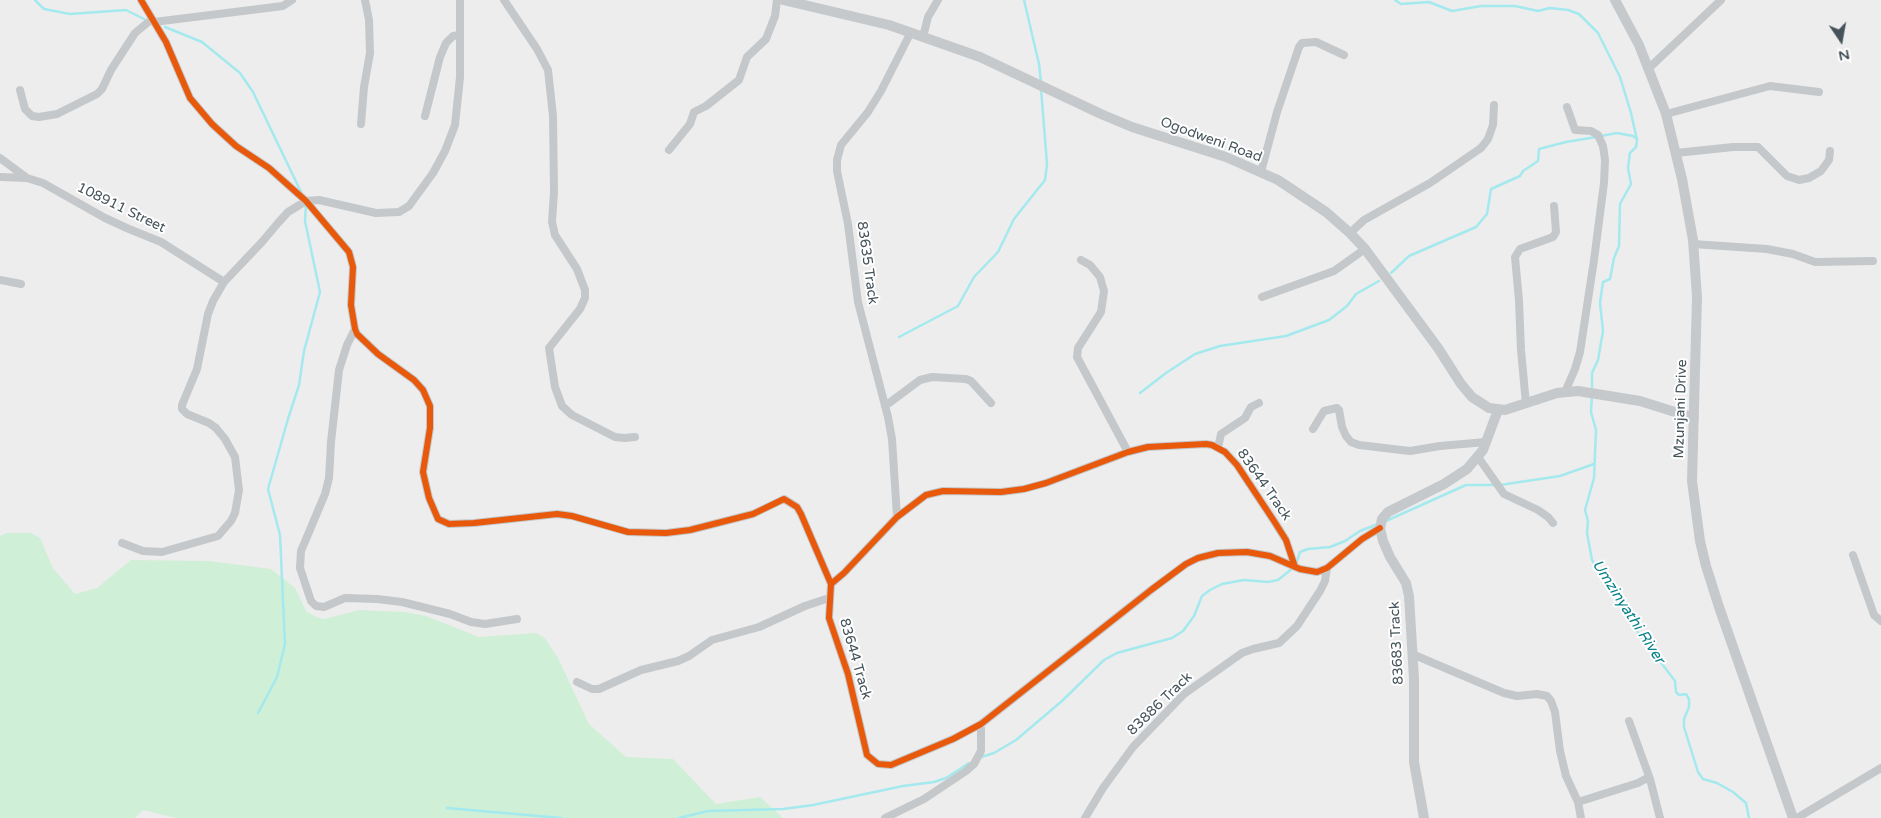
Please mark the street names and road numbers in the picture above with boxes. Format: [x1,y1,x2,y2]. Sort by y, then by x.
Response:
street label: Ogodweni Road [1158,114,1264,166]
street label: 108911 Street [74,179,168,237]
street label: 83635 Track [853,220,881,306]
street label: Mzunjani Drive [1671,359,1691,459]
street label: 83644 Track [1233,446,1295,524]
street label: 83683 Track [1386,601,1408,685]
street label: 83644 Track [835,617,875,701]
street label: 83886 Track [1124,669,1196,739]

